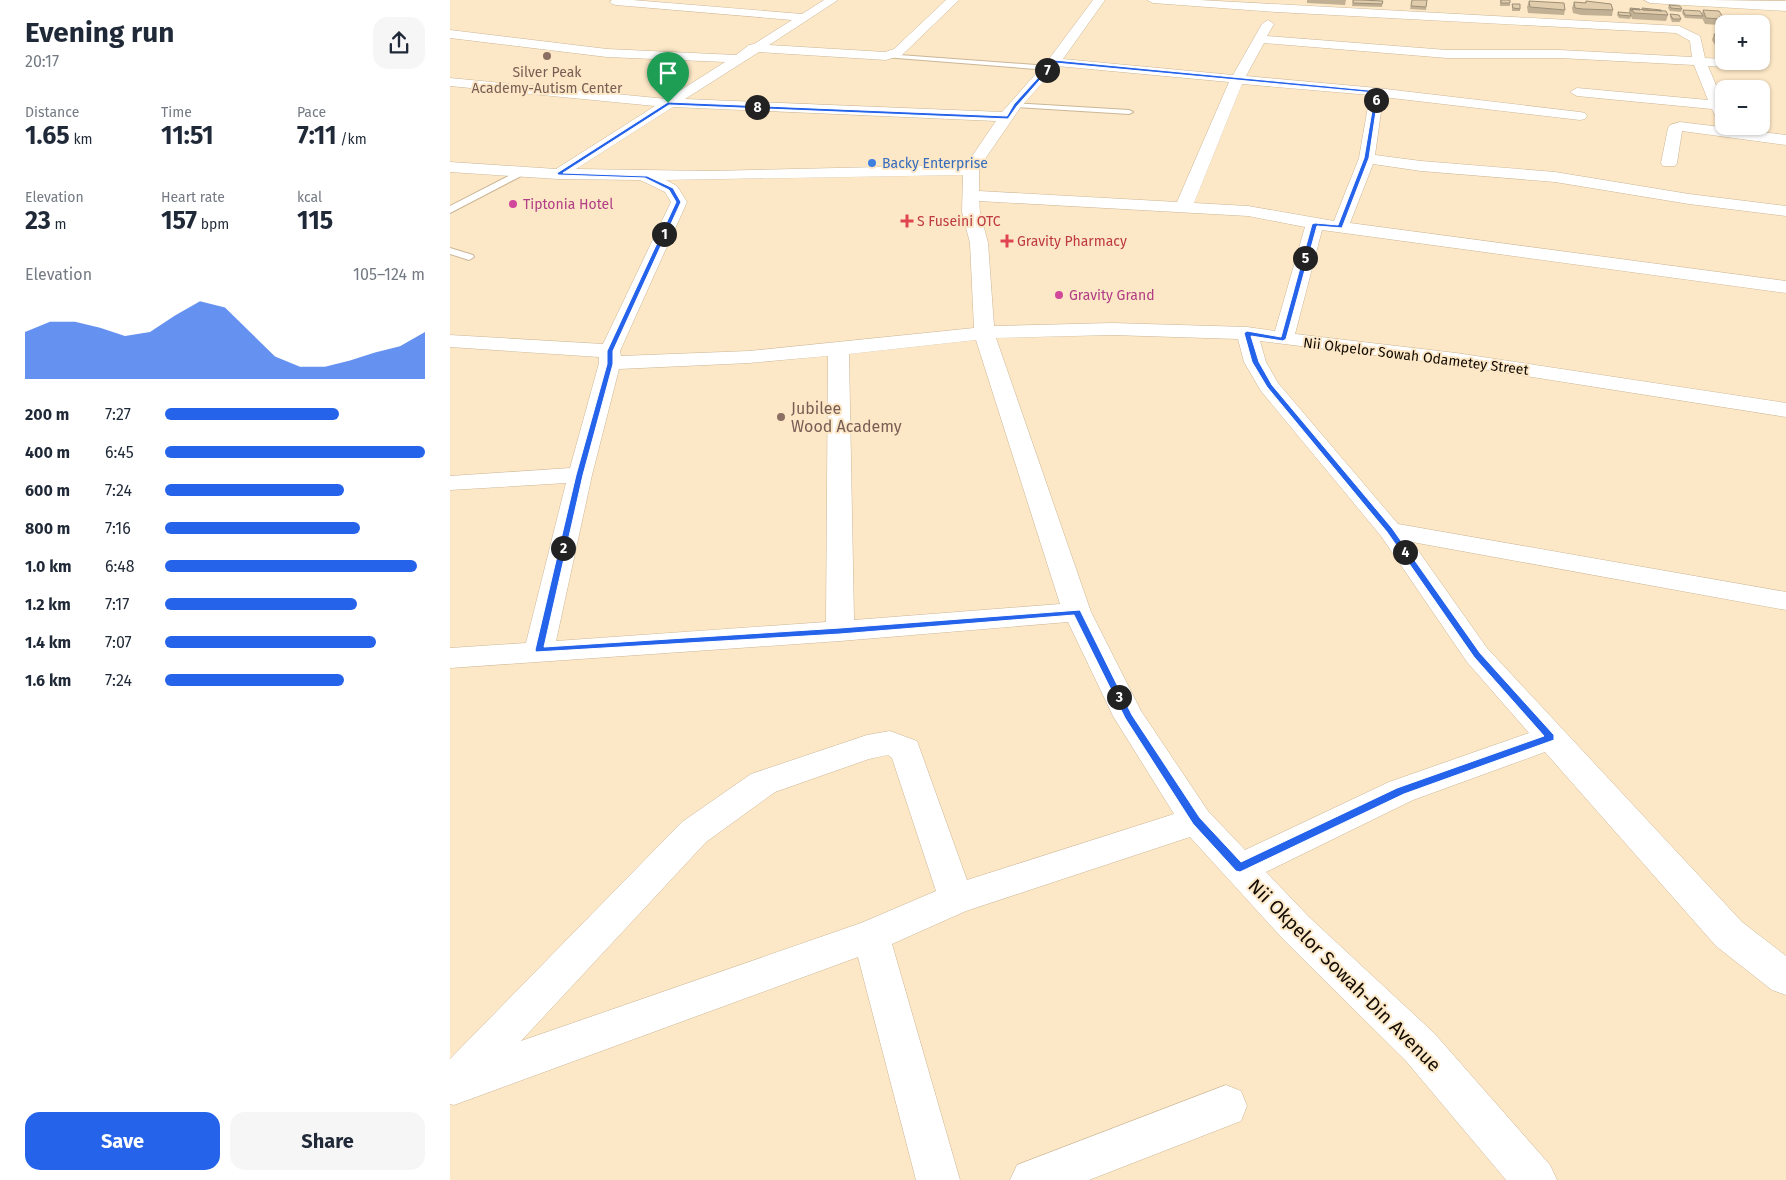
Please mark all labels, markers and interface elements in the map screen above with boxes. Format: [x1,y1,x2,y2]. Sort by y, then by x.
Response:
map controls [1715,15,1770,135]
button: + [1715,15,1770,70]
text: Evening run [25,16,174,49]
button: share [373,17,425,69]
marker: Silver Peak Academy-Autism Center [541,50,553,62]
text: 20:17 [25,52,59,71]
pin [647,52,689,103]
pin: 7 [1034,58,1060,82]
icon: arrive [654,59,682,87]
text: 7 [1044,62,1051,79]
place label: Silver Peak Academy-Autism Center [471,64,623,97]
button: − [1715,80,1770,135]
pin: 6 [1364,88,1388,112]
text: 6 [1373,92,1380,109]
pin: 8 [744,94,770,120]
text: 8 [753,99,762,116]
text: Distance [25,104,79,121]
text: Time [161,104,192,121]
text: Pace [297,104,326,121]
text: 1.65 [25,121,70,151]
text: 11:51 [161,121,214,151]
text: 7:11 [297,121,337,151]
text: km [70,131,93,148]
text: /km [337,131,367,148]
place label: Backy Enterprise [882,155,988,172]
marker: Backy Enterprise [866,157,878,169]
text: Elevation [25,189,84,206]
text: Heart rate [161,189,225,206]
text: kcal [297,189,322,206]
place label: Tiptonia Hotel [523,196,613,213]
marker: Tiptonia Hotel [507,198,519,210]
text: 23 [25,206,51,236]
text: 157 [161,206,197,236]
text: 115 [297,206,333,236]
place label: S Fuseini OTC [917,213,1001,230]
marker: S Fuseini OTC [901,215,913,227]
text: m [51,216,67,233]
text: bpm [197,216,229,233]
pin: 1 [652,222,676,246]
text: 1 [661,226,668,243]
place label: Gravity Pharmacy [1017,233,1127,250]
marker: Gravity Pharmacy [1001,235,1013,247]
pin: 5 [1292,246,1318,270]
text: 5 [1302,250,1309,267]
text: Elevation [25,265,92,284]
text: 105–124 m [353,265,425,284]
place label: Gravity Grand [1069,287,1155,304]
marker: Gravity Grand [1053,289,1065,301]
street label: Nii Okpelor Sowah Odametey Street [1302,334,1530,379]
place label: Jubilee Wood Academy [791,399,902,436]
text: 200 m [25,405,69,424]
text: 7:27 [105,405,131,424]
marker: Jubilee Wood Academy [775,411,787,423]
text: 400 m [25,443,70,462]
text: 6:45 [105,443,134,462]
text: 600 m [25,481,70,500]
text: 7:24 [105,481,132,500]
text: 800 m [25,519,70,538]
text: 7:16 [105,519,131,538]
pin: 2 [550,536,576,560]
text: 2 [560,540,567,557]
pin: 4 [1392,540,1418,564]
text: 4 [1402,544,1409,561]
text: 1.0 km [25,557,72,576]
text: 6:48 [105,557,135,576]
text: 1.2 km [25,595,71,614]
text: 7:17 [105,595,129,614]
text: 1.4 km [25,633,71,652]
text: 7:07 [105,633,132,652]
text: 1.6 km [25,671,71,690]
text: 7:24 [105,671,132,690]
pin: 3 [1106,684,1132,710]
text: 3 [1116,689,1123,706]
street label: Nii Okpelor Sowah-Din Avenue [1244,874,1446,1076]
button: Save [25,1112,220,1170]
button: Share [230,1112,425,1170]

